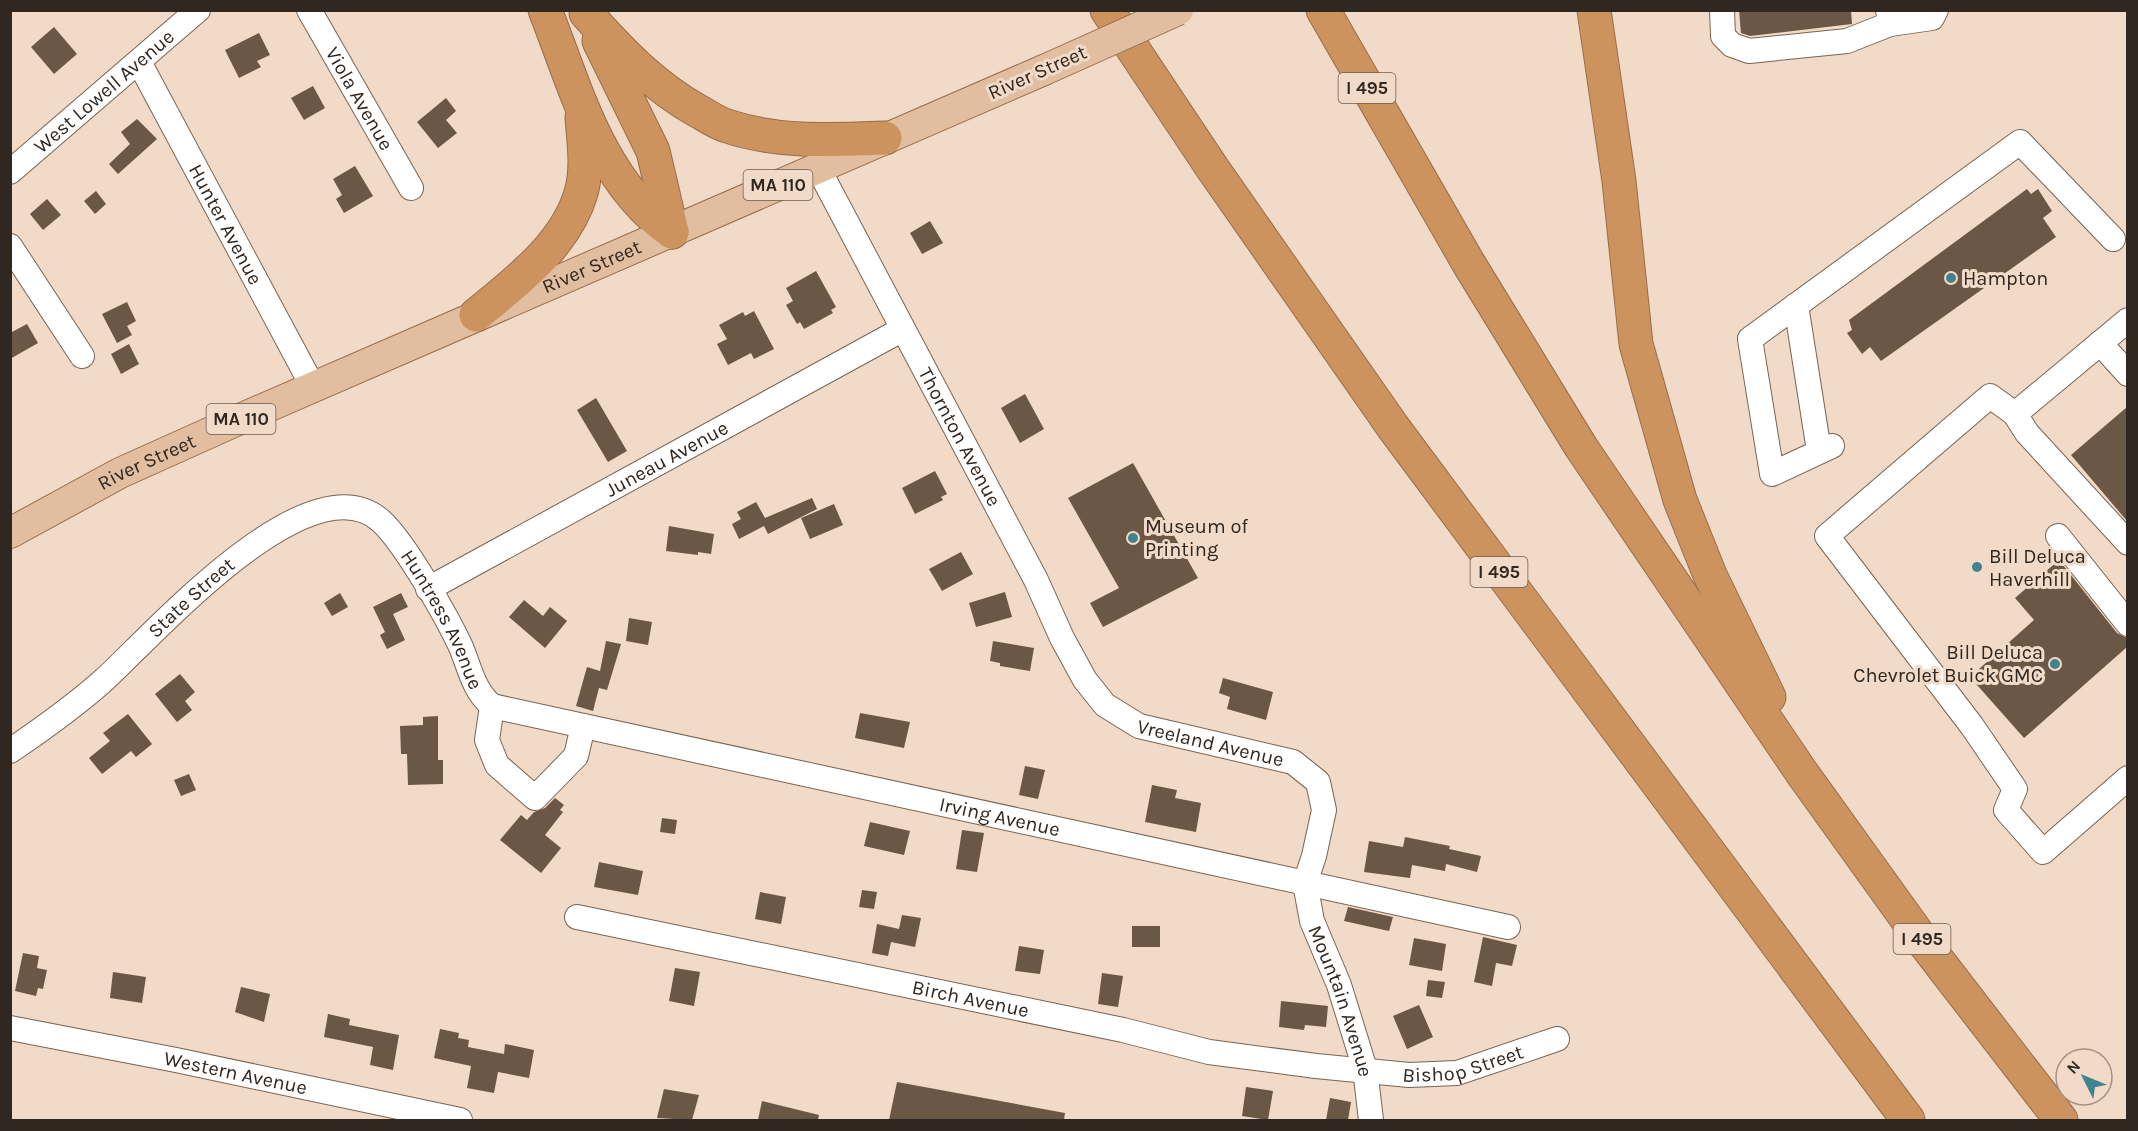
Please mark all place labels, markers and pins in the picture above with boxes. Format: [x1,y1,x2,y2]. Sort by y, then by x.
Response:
place label: Hampton [1963,267,2048,290]
marker: Hampton [1944,271,1958,285]
place label: Museum of Printing [1145,515,1248,561]
marker: Museum of Printing [1126,531,1140,545]
place label: Bill Deluca Haverhill [1989,545,2086,591]
marker: Bill Deluca Haverhill [1970,560,1984,574]
place label: Bill Deluca Chevrolet Buick GMC [1853,641,2043,687]
marker: Bill Deluca Chevrolet Buick GMC [2048,657,2062,671]

